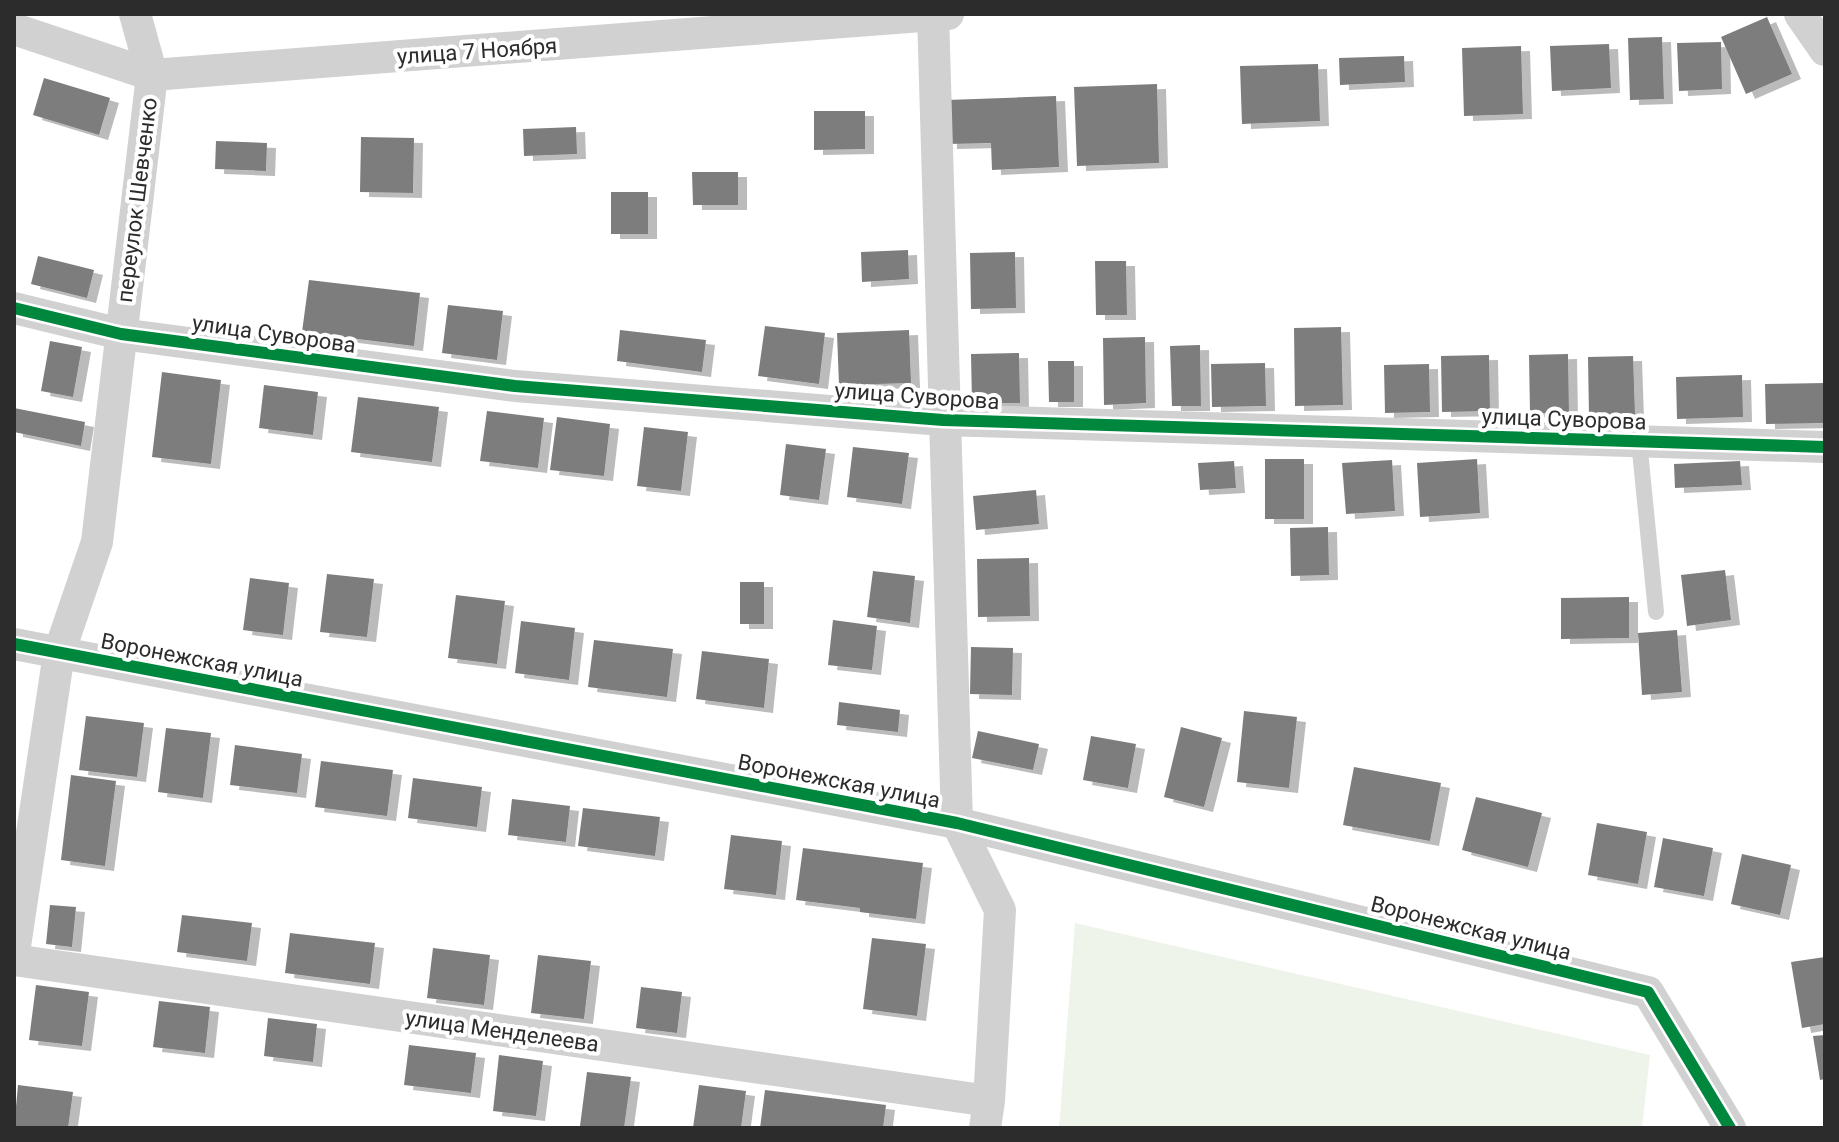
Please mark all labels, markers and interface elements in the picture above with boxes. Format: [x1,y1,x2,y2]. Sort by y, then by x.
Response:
street label: улица 7 Ноября [396,33,558,69]
street label: переулок Шевченко [112,96,162,304]
street label: улица Суворова [190,310,358,358]
street label: улица Суворова [834,378,1000,414]
street label: улица Суворова [1481,404,1647,434]
street label: Воронежская улица [99,628,305,692]
street label: Воронежская улица [736,749,942,813]
street label: Воронежская улица [1368,891,1574,965]
street label: улица Менделеева [404,1005,600,1057]

